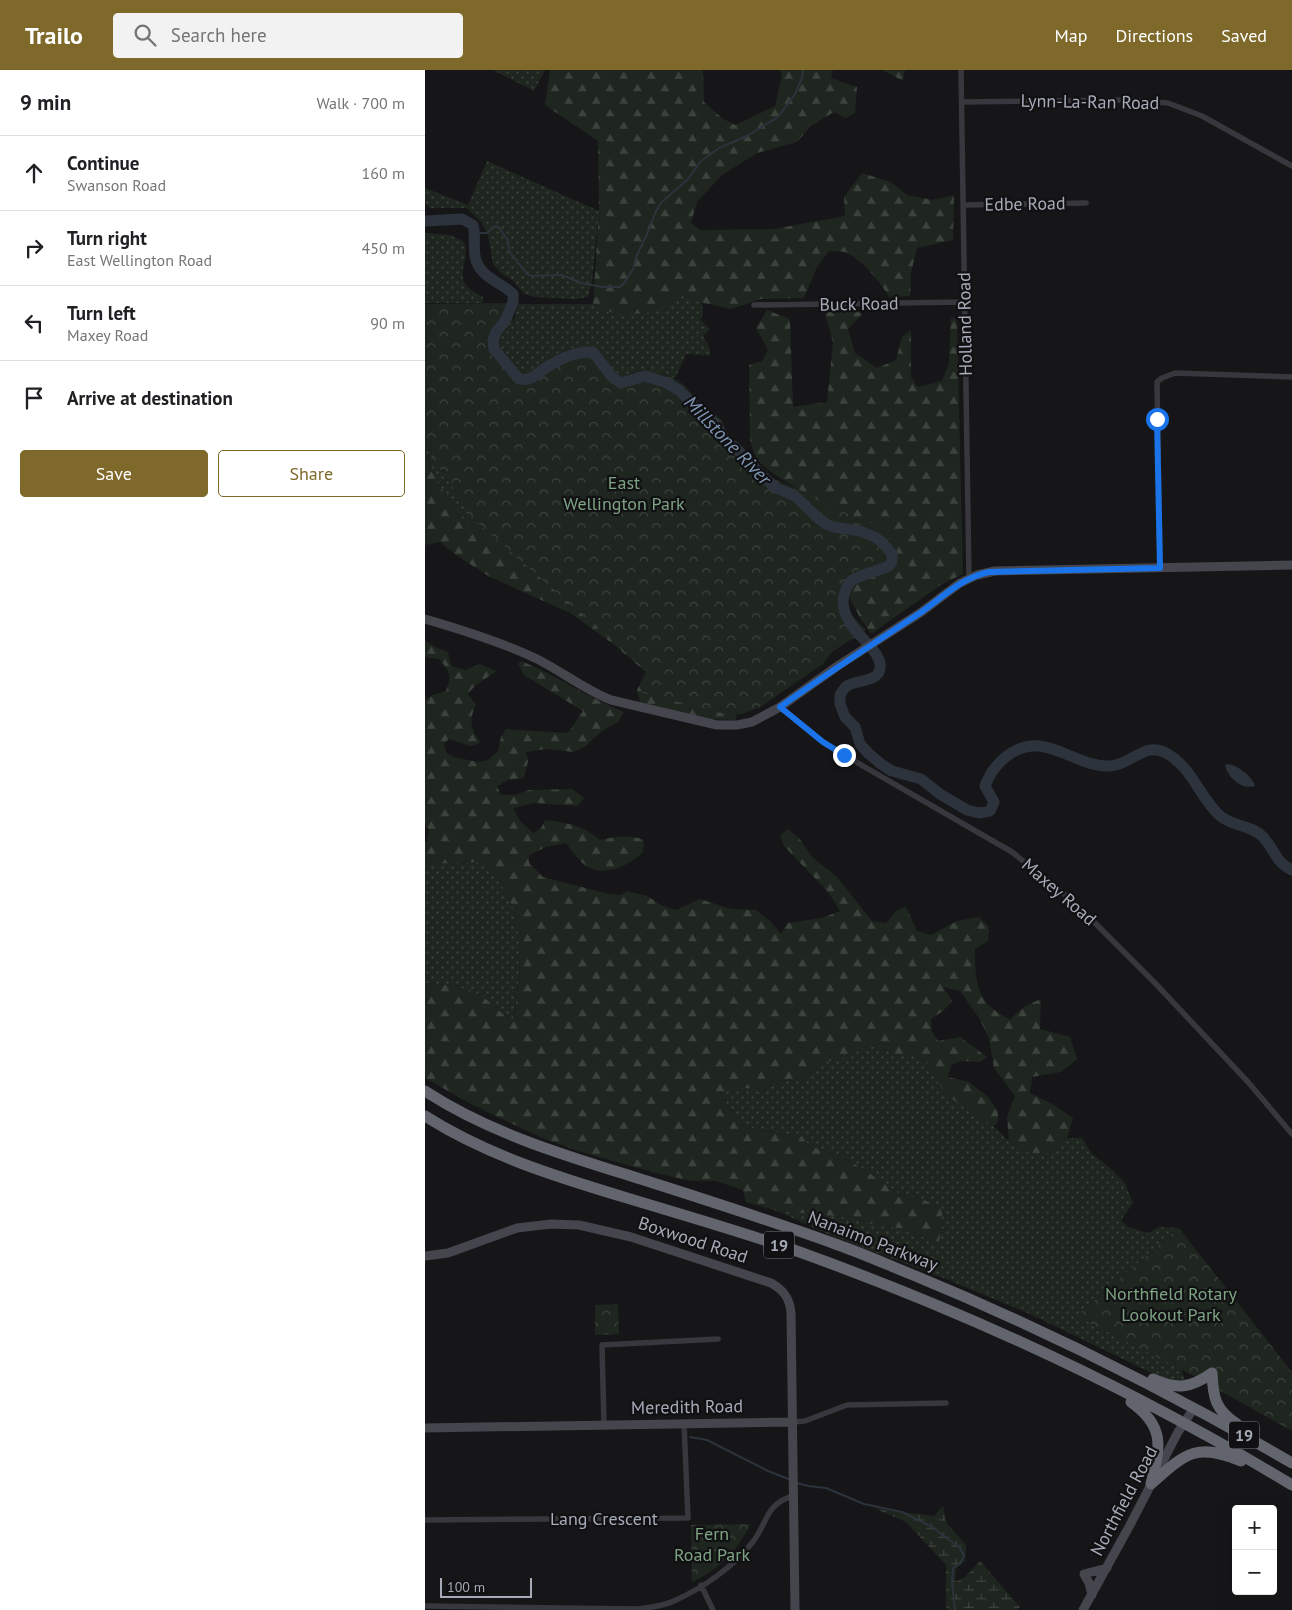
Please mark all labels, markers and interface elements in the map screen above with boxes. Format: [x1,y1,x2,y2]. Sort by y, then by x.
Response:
search box [113,13,463,58]
text: Trailo [25,20,83,51]
icon: search [131,21,159,49]
text: Search here [171,23,267,47]
text: Map [1055,24,1087,47]
text: Directions [1115,24,1193,47]
text: Saved [1221,24,1267,47]
text: 9 min [20,89,71,116]
street label: Lynn-La-Ran Road [1020,89,1160,114]
text: Walk · 700 m [316,93,405,113]
text: Continue [67,151,139,175]
icon: ahead [20,159,48,187]
text: 160 m [362,163,405,183]
text: Swanson Road [67,175,166,195]
street label: Edbe Road [984,191,1066,216]
text: Turn right [67,226,147,250]
icon: right [20,234,48,262]
text: 450 m [362,238,405,258]
text: East Wellington Road [67,250,212,270]
street label: Holland Road [952,272,977,376]
street label: Buck Road [819,291,899,316]
text: Turn left [67,301,136,325]
icon: left [20,309,48,337]
text: 90 m [370,313,405,333]
text: Maxey Road [67,325,148,345]
icon: arrive [20,384,48,412]
text: Arrive at destination [67,386,233,410]
water label: Millstone River [679,390,778,491]
route start [1146,408,1169,431]
button: Save [20,450,208,497]
button: Share [218,450,405,497]
park label: East Wellington Park [563,471,685,515]
route end [833,744,856,767]
street label: Maxey Road [1017,853,1101,930]
street label: Nanaimo Parkway [805,1205,942,1276]
street label: Boxwood Road [635,1211,751,1268]
road number: 19 [764,1232,794,1258]
park label: Northfield Rotary Lookout Park [1105,1282,1238,1326]
street label: Meredith Road [631,1394,743,1419]
road number: 19 [1229,1422,1259,1448]
street label: Northfield Road [1085,1442,1162,1560]
map controls [1232,1505,1277,1595]
button: + [1232,1505,1277,1550]
street label: Lang Crescent [550,1507,658,1530]
park label: Fern Road Park [674,1522,750,1566]
button: − [1232,1550,1277,1595]
scale bar [440,1575,533,1598]
text: 100 m [447,1578,485,1596]

